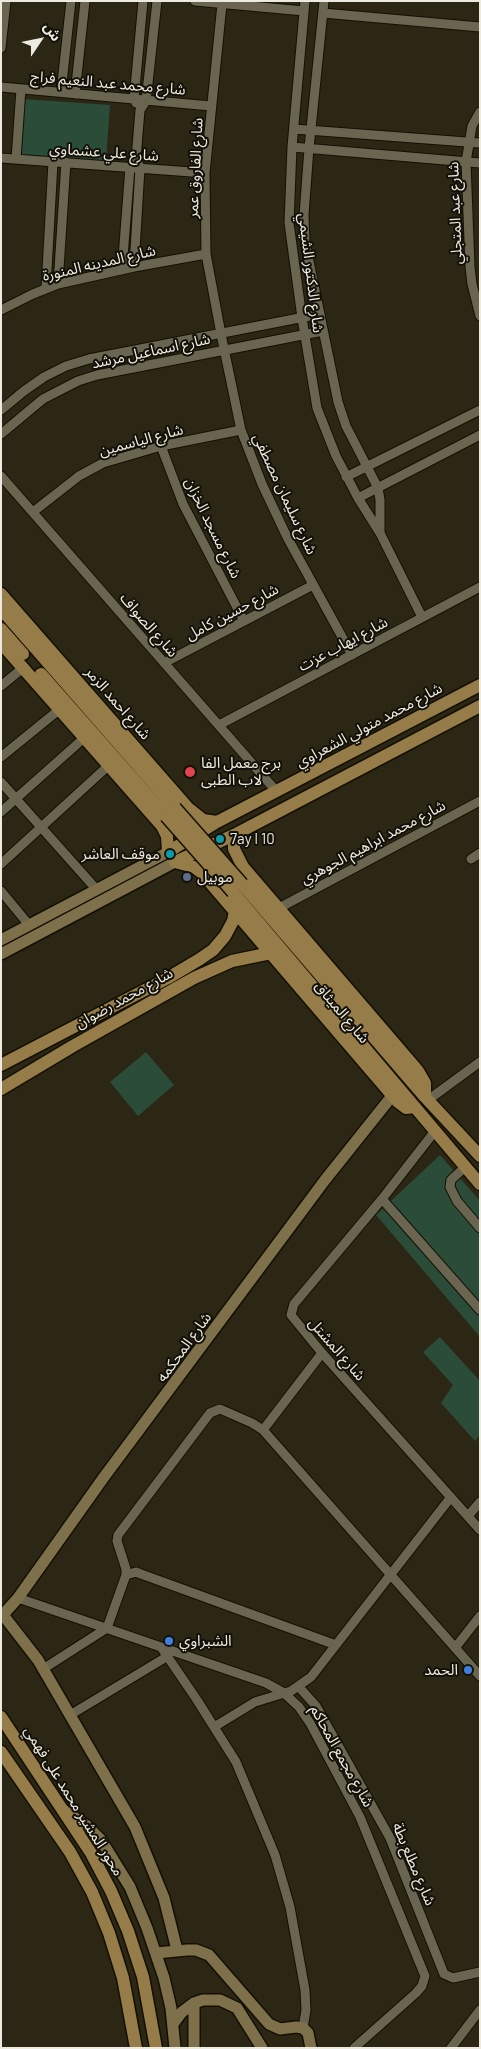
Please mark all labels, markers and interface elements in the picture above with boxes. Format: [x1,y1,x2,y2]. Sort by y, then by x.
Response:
north arrow [15,15,65,65]
text: ش [40,19,65,44]
street label: شارع محمد عبد النعيم فراج [30,67,186,99]
street label: شارع الفاروق عمر [183,117,207,219]
street label: شارع علي عشماوي [49,139,159,165]
street label: شارع عبد المتجلي [444,161,466,265]
street label: شارع الدكتور الشيمي [295,212,327,334]
street label: شارع المدينه المنورة [41,241,157,285]
street label: شارع اسماعيل مرشد [90,330,212,372]
street label: شارع الياسمين [97,420,185,460]
street label: شارع سليمان مصطفي [249,431,321,557]
street label: شارع مسجد الخزان [181,475,245,581]
street label: شارع حسين كامل [182,580,282,644]
street label: شارع الصواف [116,589,182,661]
street label: شارع ايهاب عزت [295,613,391,675]
street label: شارع احمد الزمر [81,663,155,743]
street label: شارع محمد متولي الشعراوي [293,679,445,771]
place label: برج معمل الفا لاب الطبى [201,754,281,789]
marker: برج معمل الفا لاب الطبى [183,765,197,779]
street label: شارع محمد ابراهيم الجوهري [297,796,449,888]
place label: 7ay l 10 [230,830,275,848]
marker: 7ay l 10 [214,833,226,845]
place label: موقف العاشر [82,845,160,863]
marker: موقف العاشر [164,848,176,860]
place label: موبيل [197,868,233,886]
marker: موبيل [181,871,193,883]
street label: شارع محمد رضوان [72,964,176,1032]
street label: شارع الميثاق [311,977,373,1047]
street label: شارع المحكمه [153,1309,215,1385]
street label: شارع المشتل [305,1314,369,1384]
place label: الشبراوي [179,1632,232,1650]
marker: الشبراوي [163,1635,175,1647]
place label: الحمد [424,1661,458,1679]
marker: الحمد [462,1664,474,1676]
street label: شارع مجمع المحاكم [307,1702,377,1810]
street label: محور المشير محمد على فهمي [20,1723,128,1879]
street label: شارع مطلع بطة [388,1820,440,1908]

